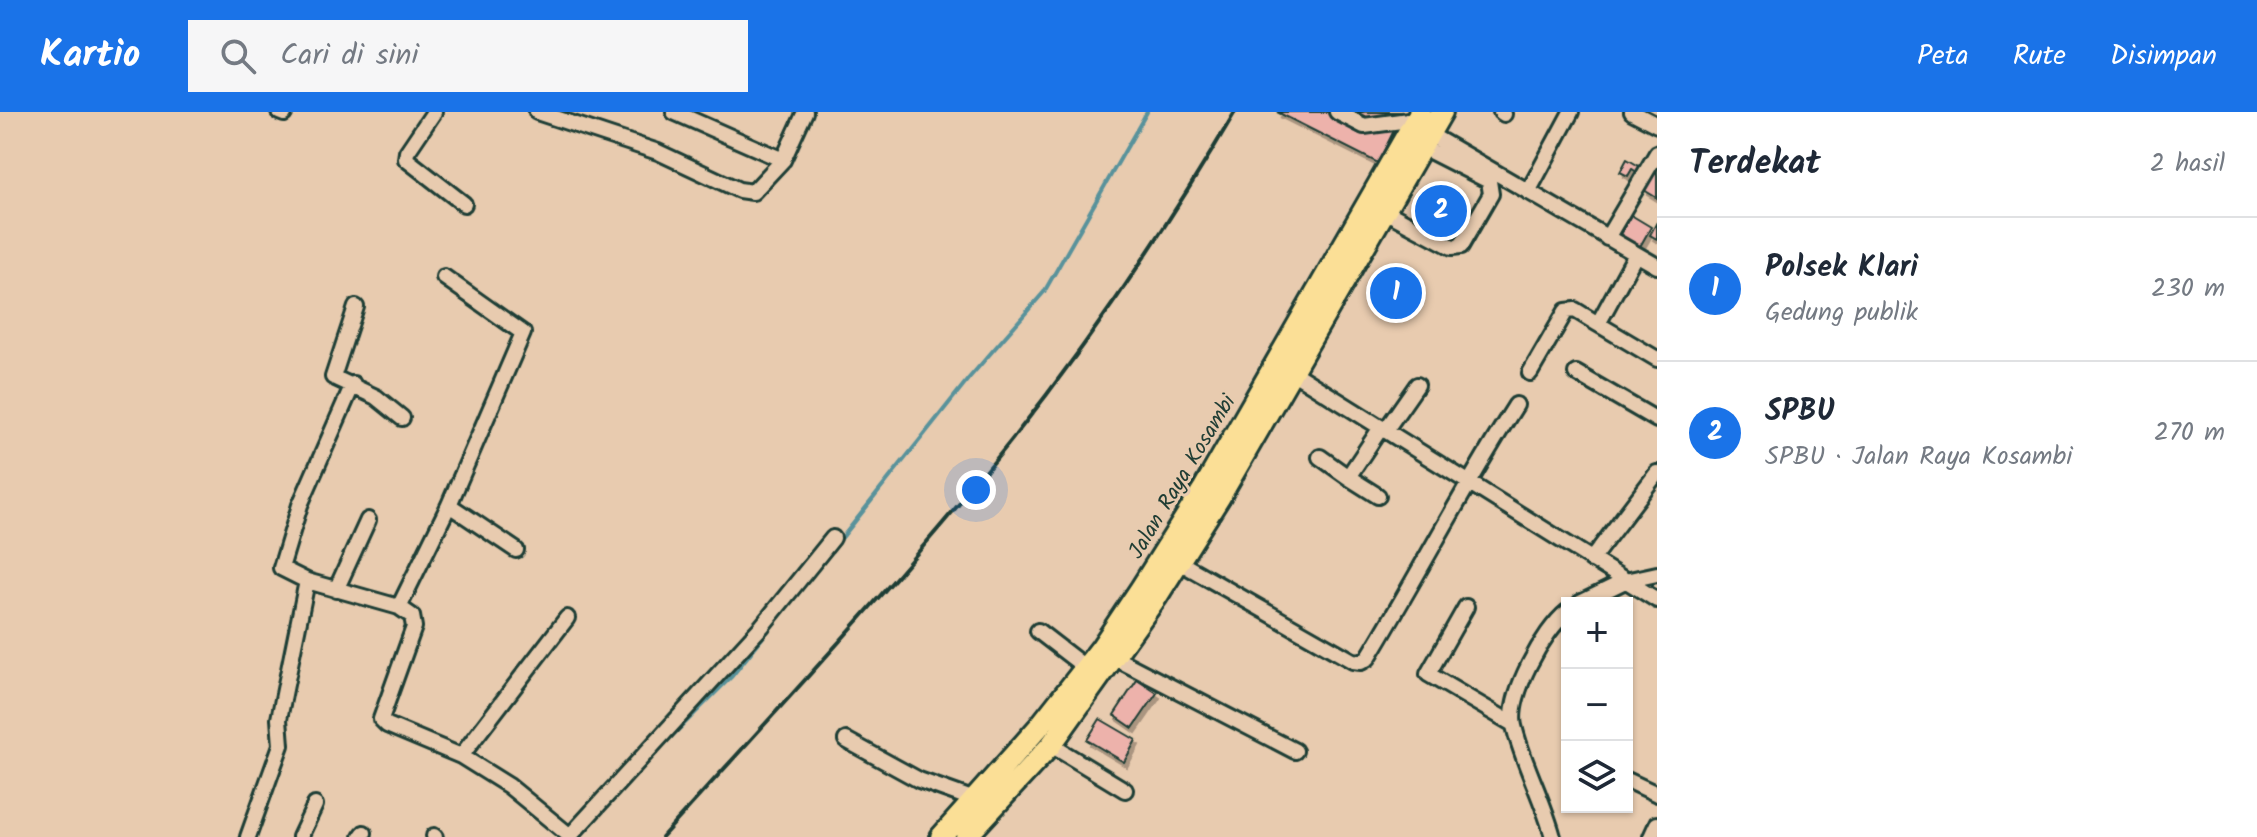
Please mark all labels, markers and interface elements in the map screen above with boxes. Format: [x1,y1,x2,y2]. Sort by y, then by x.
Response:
search box [188,20,748,92]
text: Kartio [40,26,140,86]
text: Cari di sini [280,32,419,80]
icon: search [216,34,260,78]
text: Peta [1917,34,1969,79]
text: Rute [2013,34,2066,79]
text: Disimpan [2110,34,2217,79]
text: Terdekat [1689,137,1821,191]
text: 2 hasil [2150,143,2225,185]
pin: 2 [1415,181,1467,241]
text: Polsek Klari [1765,244,1918,292]
pin: 1 [1370,263,1422,323]
text: 1 [1711,268,1719,310]
text: 230 m [2151,268,2225,310]
text: Gedung publik [1765,292,1918,334]
street label: Jalan Raya Kosambi [1120,388,1247,566]
text: SPBU [1765,388,1835,436]
text: 2 [1707,412,1723,454]
text: 270 m [2154,412,2225,454]
text: SPBU · Jalan Raya Kosambi [1765,436,2072,478]
your location [956,470,996,510]
map controls [1561,597,1633,813]
button: + [1561,597,1633,669]
button: − [1561,669,1633,741]
button: layers [1561,741,1633,813]

